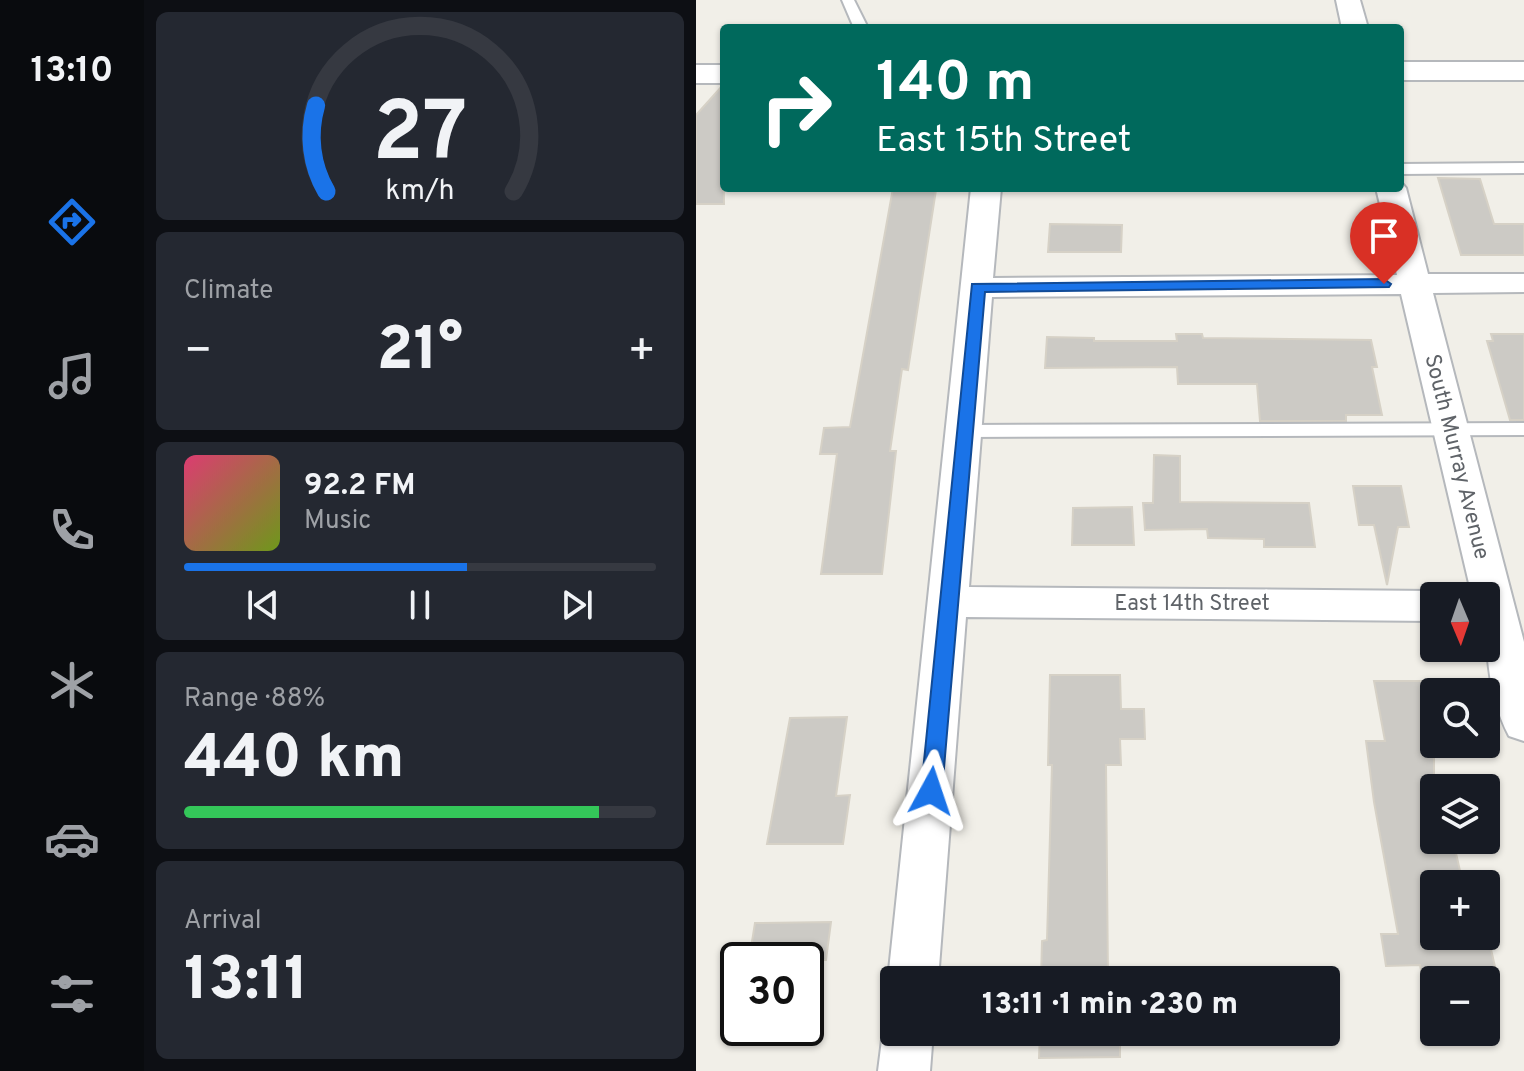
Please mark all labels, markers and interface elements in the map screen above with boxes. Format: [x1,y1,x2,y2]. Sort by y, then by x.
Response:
text: 13:10 [31,49,113,95]
text: 140 m [876,50,1034,120]
icon: right [744,56,848,160]
text: 27 [373,85,467,190]
text: East 15th Street [876,119,1131,165]
text: km/h [385,174,455,210]
icon: directions [44,194,100,250]
pin [1350,202,1418,284]
icon: arrive [1362,214,1406,258]
text: Climate [184,275,273,308]
text: 21° [377,315,463,391]
text: − [184,325,212,381]
text: + [628,325,656,381]
icon: music [44,348,100,404]
street label: South Murray Avenue [1417,352,1495,562]
text: 92.2 FM [304,468,415,505]
icon: phone [44,502,100,558]
text: Music [304,505,371,538]
north arrow [1420,582,1500,662]
map controls [1420,582,1500,1046]
icon: previous [241,583,285,627]
icon: pause [398,583,442,627]
icon: next [555,583,599,627]
street label: East 14th Street [1114,591,1270,618]
icon: climate [44,657,100,713]
button: search [1420,678,1500,758]
text: Range · 88% [184,683,325,716]
text: 440 km [184,723,404,799]
position arrow [889,749,973,833]
button: layers [1420,774,1500,854]
icon: car [44,811,100,867]
button: + [1420,870,1500,950]
text: Arrival [184,905,262,938]
speed limit sign: 30 [720,942,824,1046]
text: 13:11 [184,945,309,1021]
icon: filters [44,966,100,1022]
button: − [1420,966,1500,1046]
text: 13:11 · 1 min · 230 m [982,987,1238,1024]

